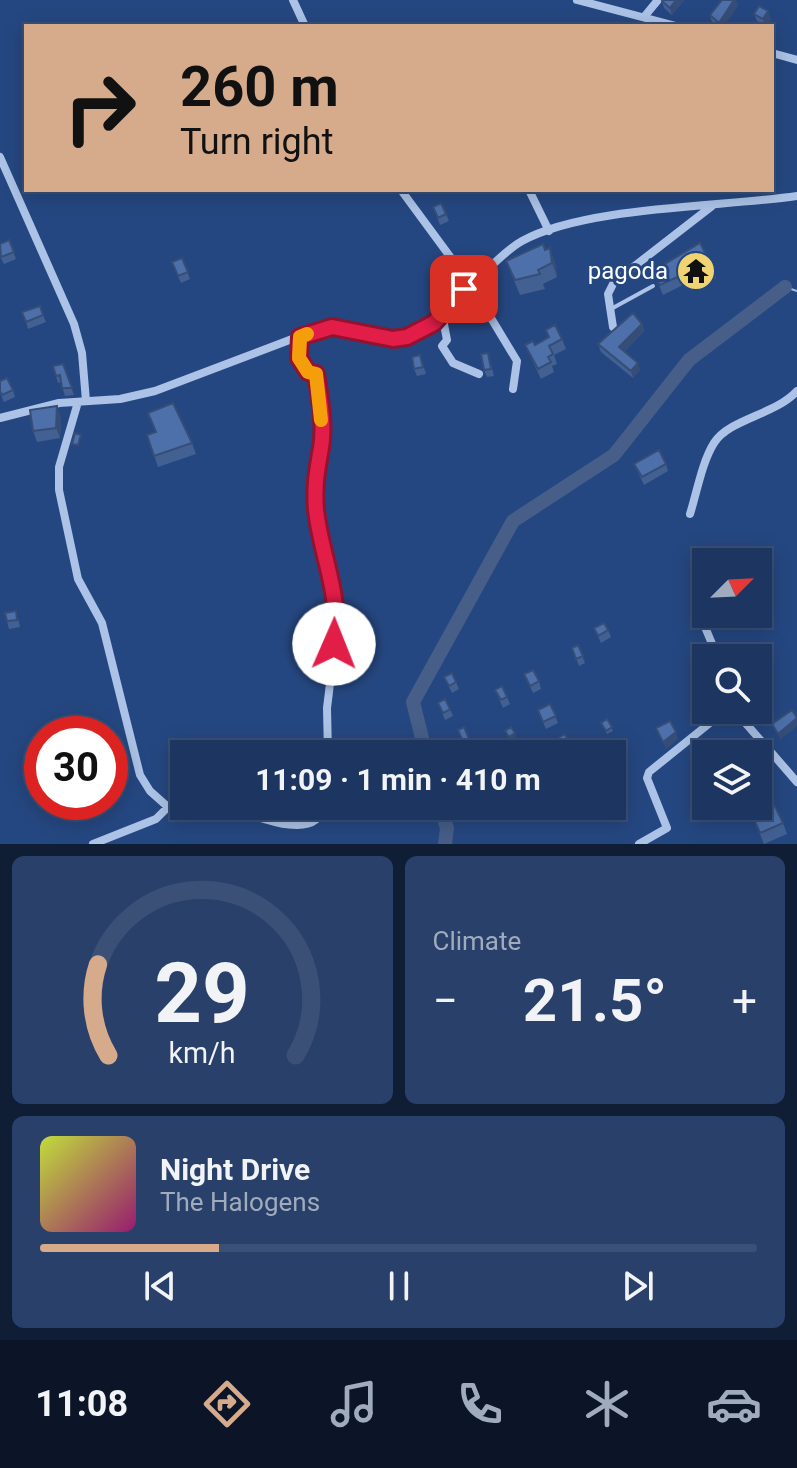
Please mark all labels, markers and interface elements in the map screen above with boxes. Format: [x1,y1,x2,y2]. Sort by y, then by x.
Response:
text: 260 m [180,54,339,120]
icon: right [48,56,152,160]
text: Turn right [180,121,333,163]
temple icon: pagoda [675,250,717,292]
pin [430,255,498,323]
place label: pagoda [588,257,668,285]
icon: arrive [442,267,486,311]
north arrow [692,548,772,628]
map controls [692,548,772,820]
position arrow [292,602,376,686]
button: search [692,644,772,724]
speed limit sign: 30 [24,716,128,820]
button: layers [692,740,772,820]
text: 11:09 · 1 min · 410 m [255,762,541,797]
text: Climate [433,926,521,956]
text: 29 [155,945,250,1042]
text: 21.5° [523,965,667,1036]
text: − [433,975,458,1027]
text: + [732,975,757,1027]
text: km/h [169,1036,236,1070]
text: Night Drive [160,1152,310,1187]
text: The Halogens [160,1187,320,1217]
icon: previous [138,1264,182,1308]
icon: pause [377,1264,421,1308]
icon: next [616,1264,660,1308]
icon: directions [199,1376,255,1432]
icon: music [326,1376,382,1432]
icon: phone [452,1376,508,1432]
icon: climate [579,1376,635,1432]
icon: car [706,1376,762,1432]
text: 11:08 [35,1383,128,1425]

